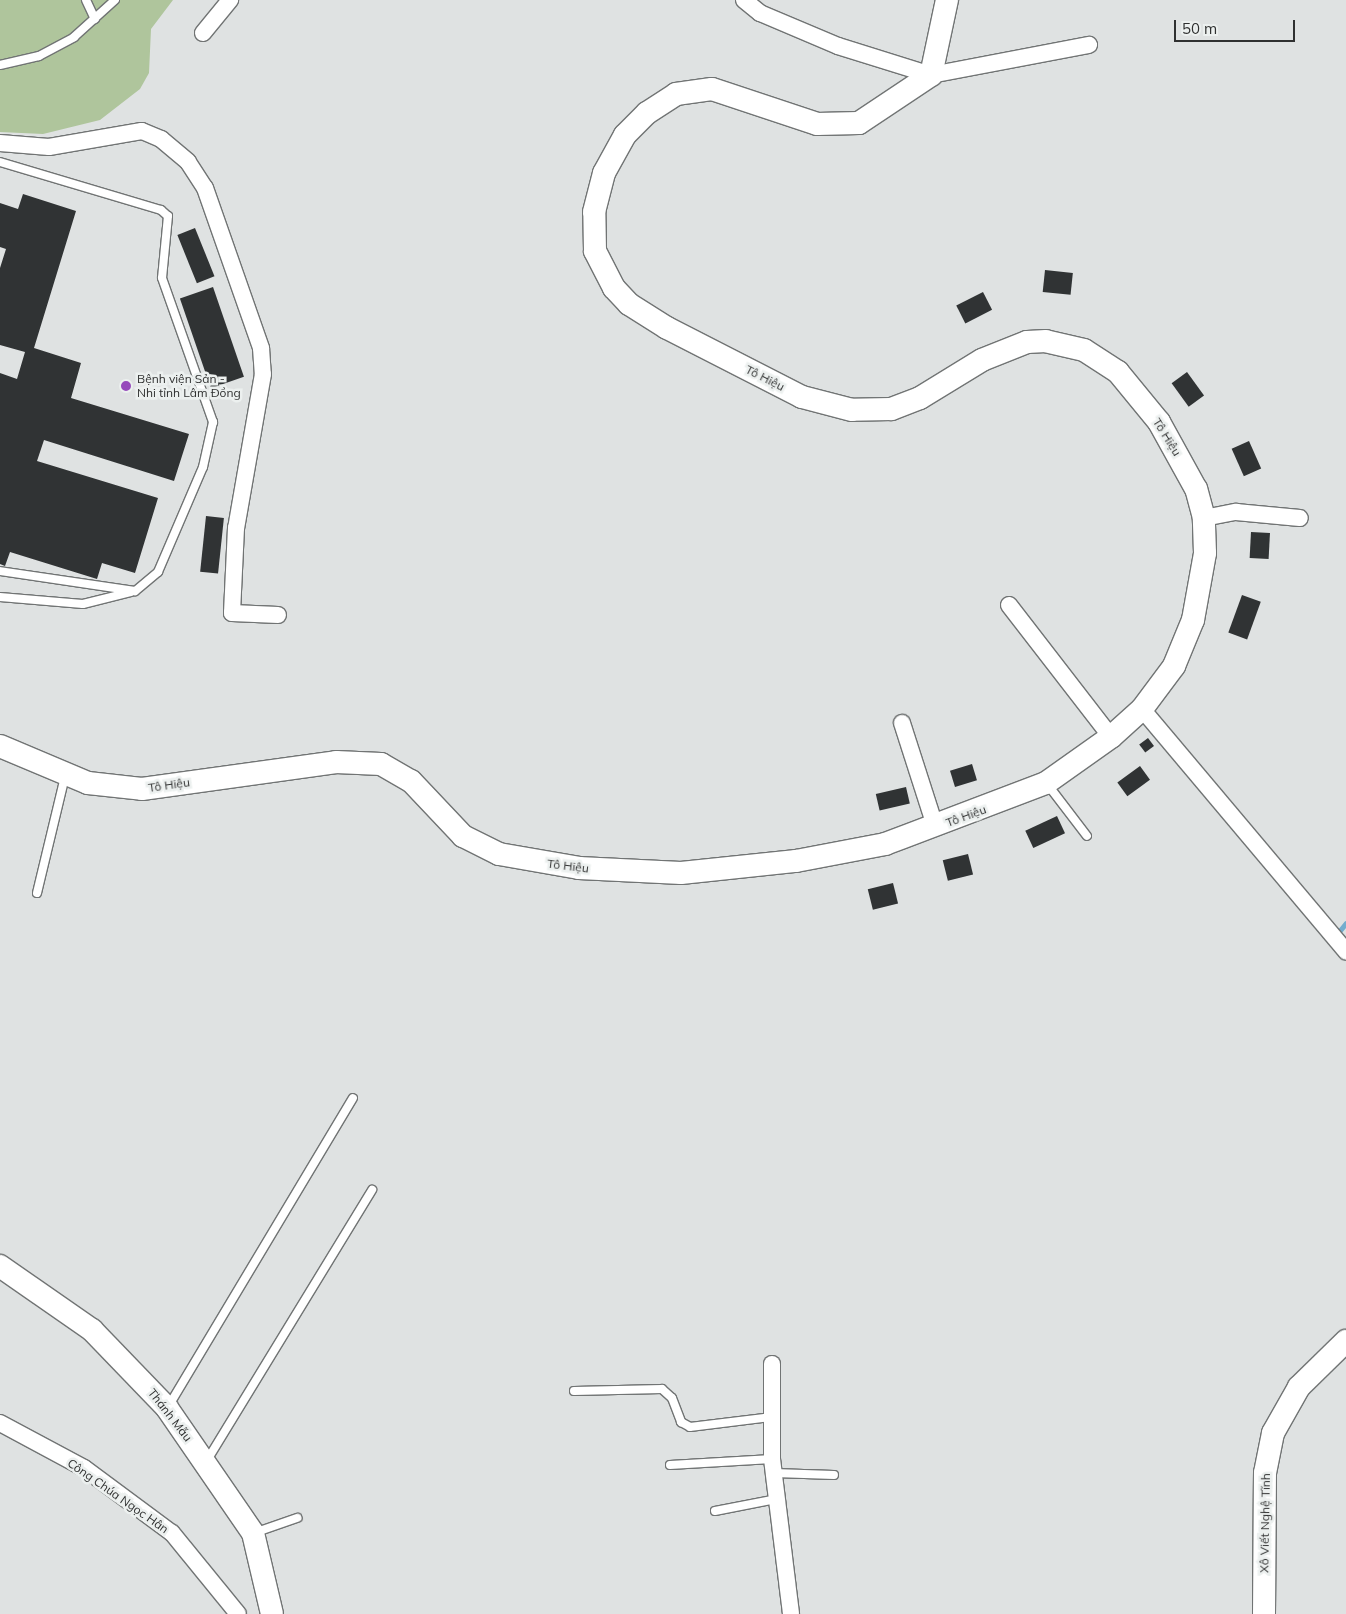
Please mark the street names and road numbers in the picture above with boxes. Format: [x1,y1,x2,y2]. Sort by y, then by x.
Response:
street label: Tô Hiệu [743,362,787,394]
street label: Tô Hiệu [1150,415,1184,459]
street label: Tô Hiệu [147,775,191,795]
street label: Tô Hiệu [944,802,988,830]
street label: Tô Hiệu [546,856,590,876]
street label: Thánh Mẫu [145,1386,195,1444]
street label: Công Chúa Ngọc Hân [65,1456,171,1536]
street label: Xô Viết Nghệ Tĩnh [1257,1473,1273,1573]

